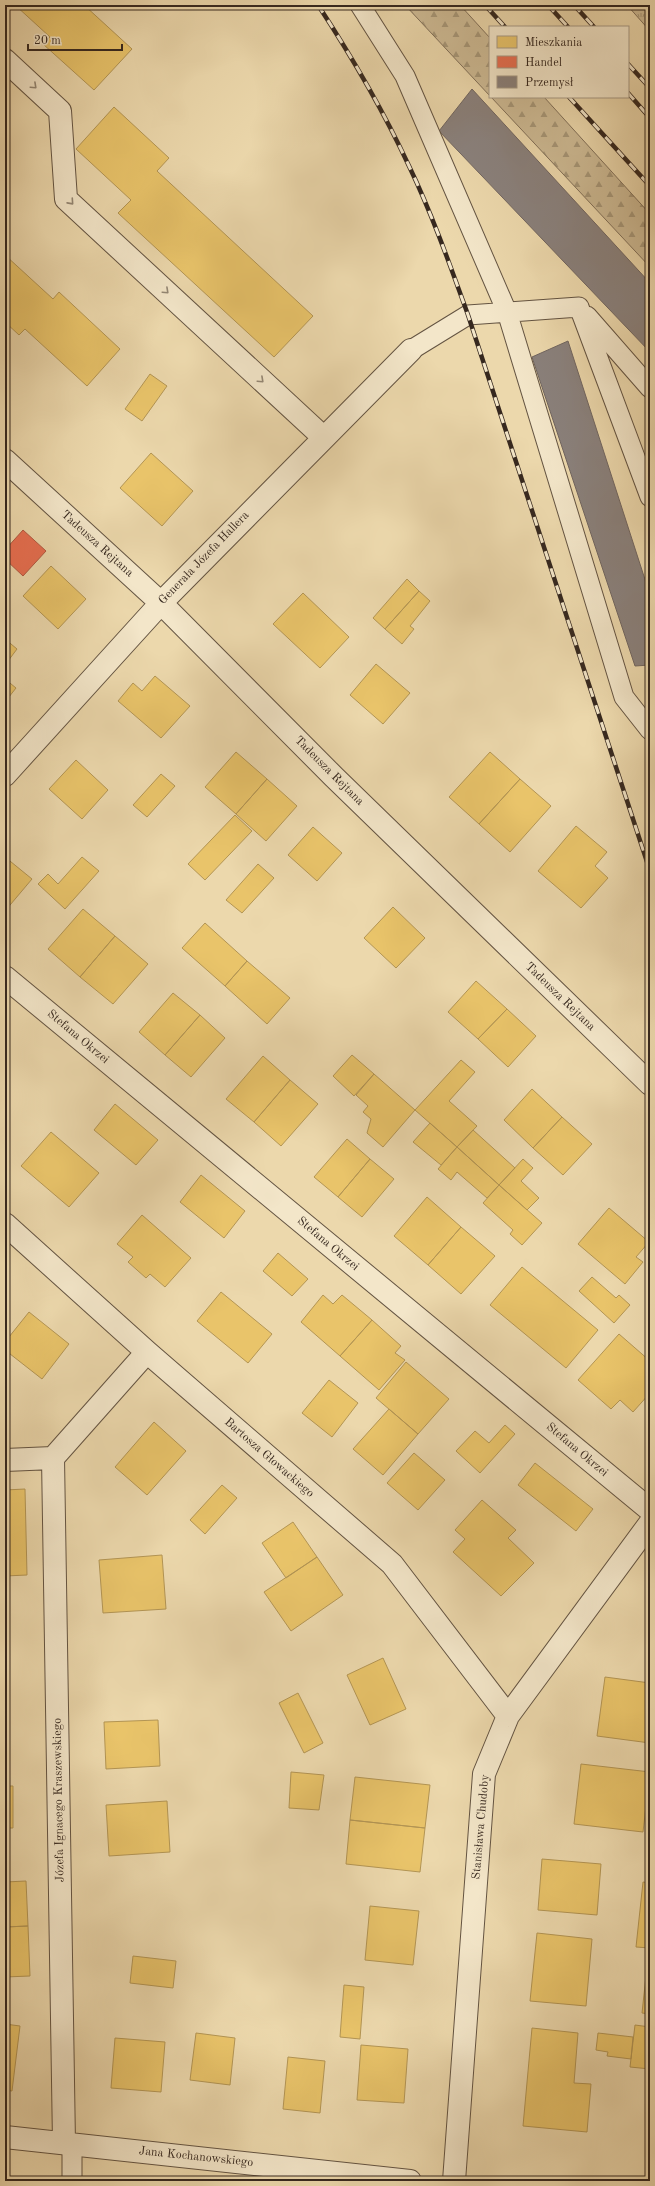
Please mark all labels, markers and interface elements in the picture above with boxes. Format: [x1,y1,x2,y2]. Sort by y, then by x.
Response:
scale bar [28,26,122,52]
legend [489,26,629,98]
text: 20 m [34,35,61,47]
text: Mieszkania [525,37,582,49]
text: Handel [525,57,562,69]
text: Przemysł [525,77,574,89]
one-way arrow [29,82,37,89]
one-way arrow [66,198,73,205]
one-way arrow [161,286,168,293]
one-way arrow [256,375,264,382]
street label: Tadeusza Rejtana [59,509,135,579]
street label: Generała Józefa Hallera [157,509,252,607]
street label: Tadeusza Rejtana [292,734,366,808]
street label: Tadeusza Rejtana [523,961,597,1033]
street label: Stefana Okrzei [45,1008,111,1066]
street label: Stefana Okrzei [295,1215,361,1273]
street label: Bartosza Głowackiego [222,1416,316,1500]
street label: Stefana Okrzei [544,1421,610,1479]
street label: Józefa Ignacego Kraszewskiego [52,1718,66,1882]
street label: Stanisława Chudoby [470,1773,492,1880]
street label: Jana Kochanowskiego [138,2145,254,2169]

